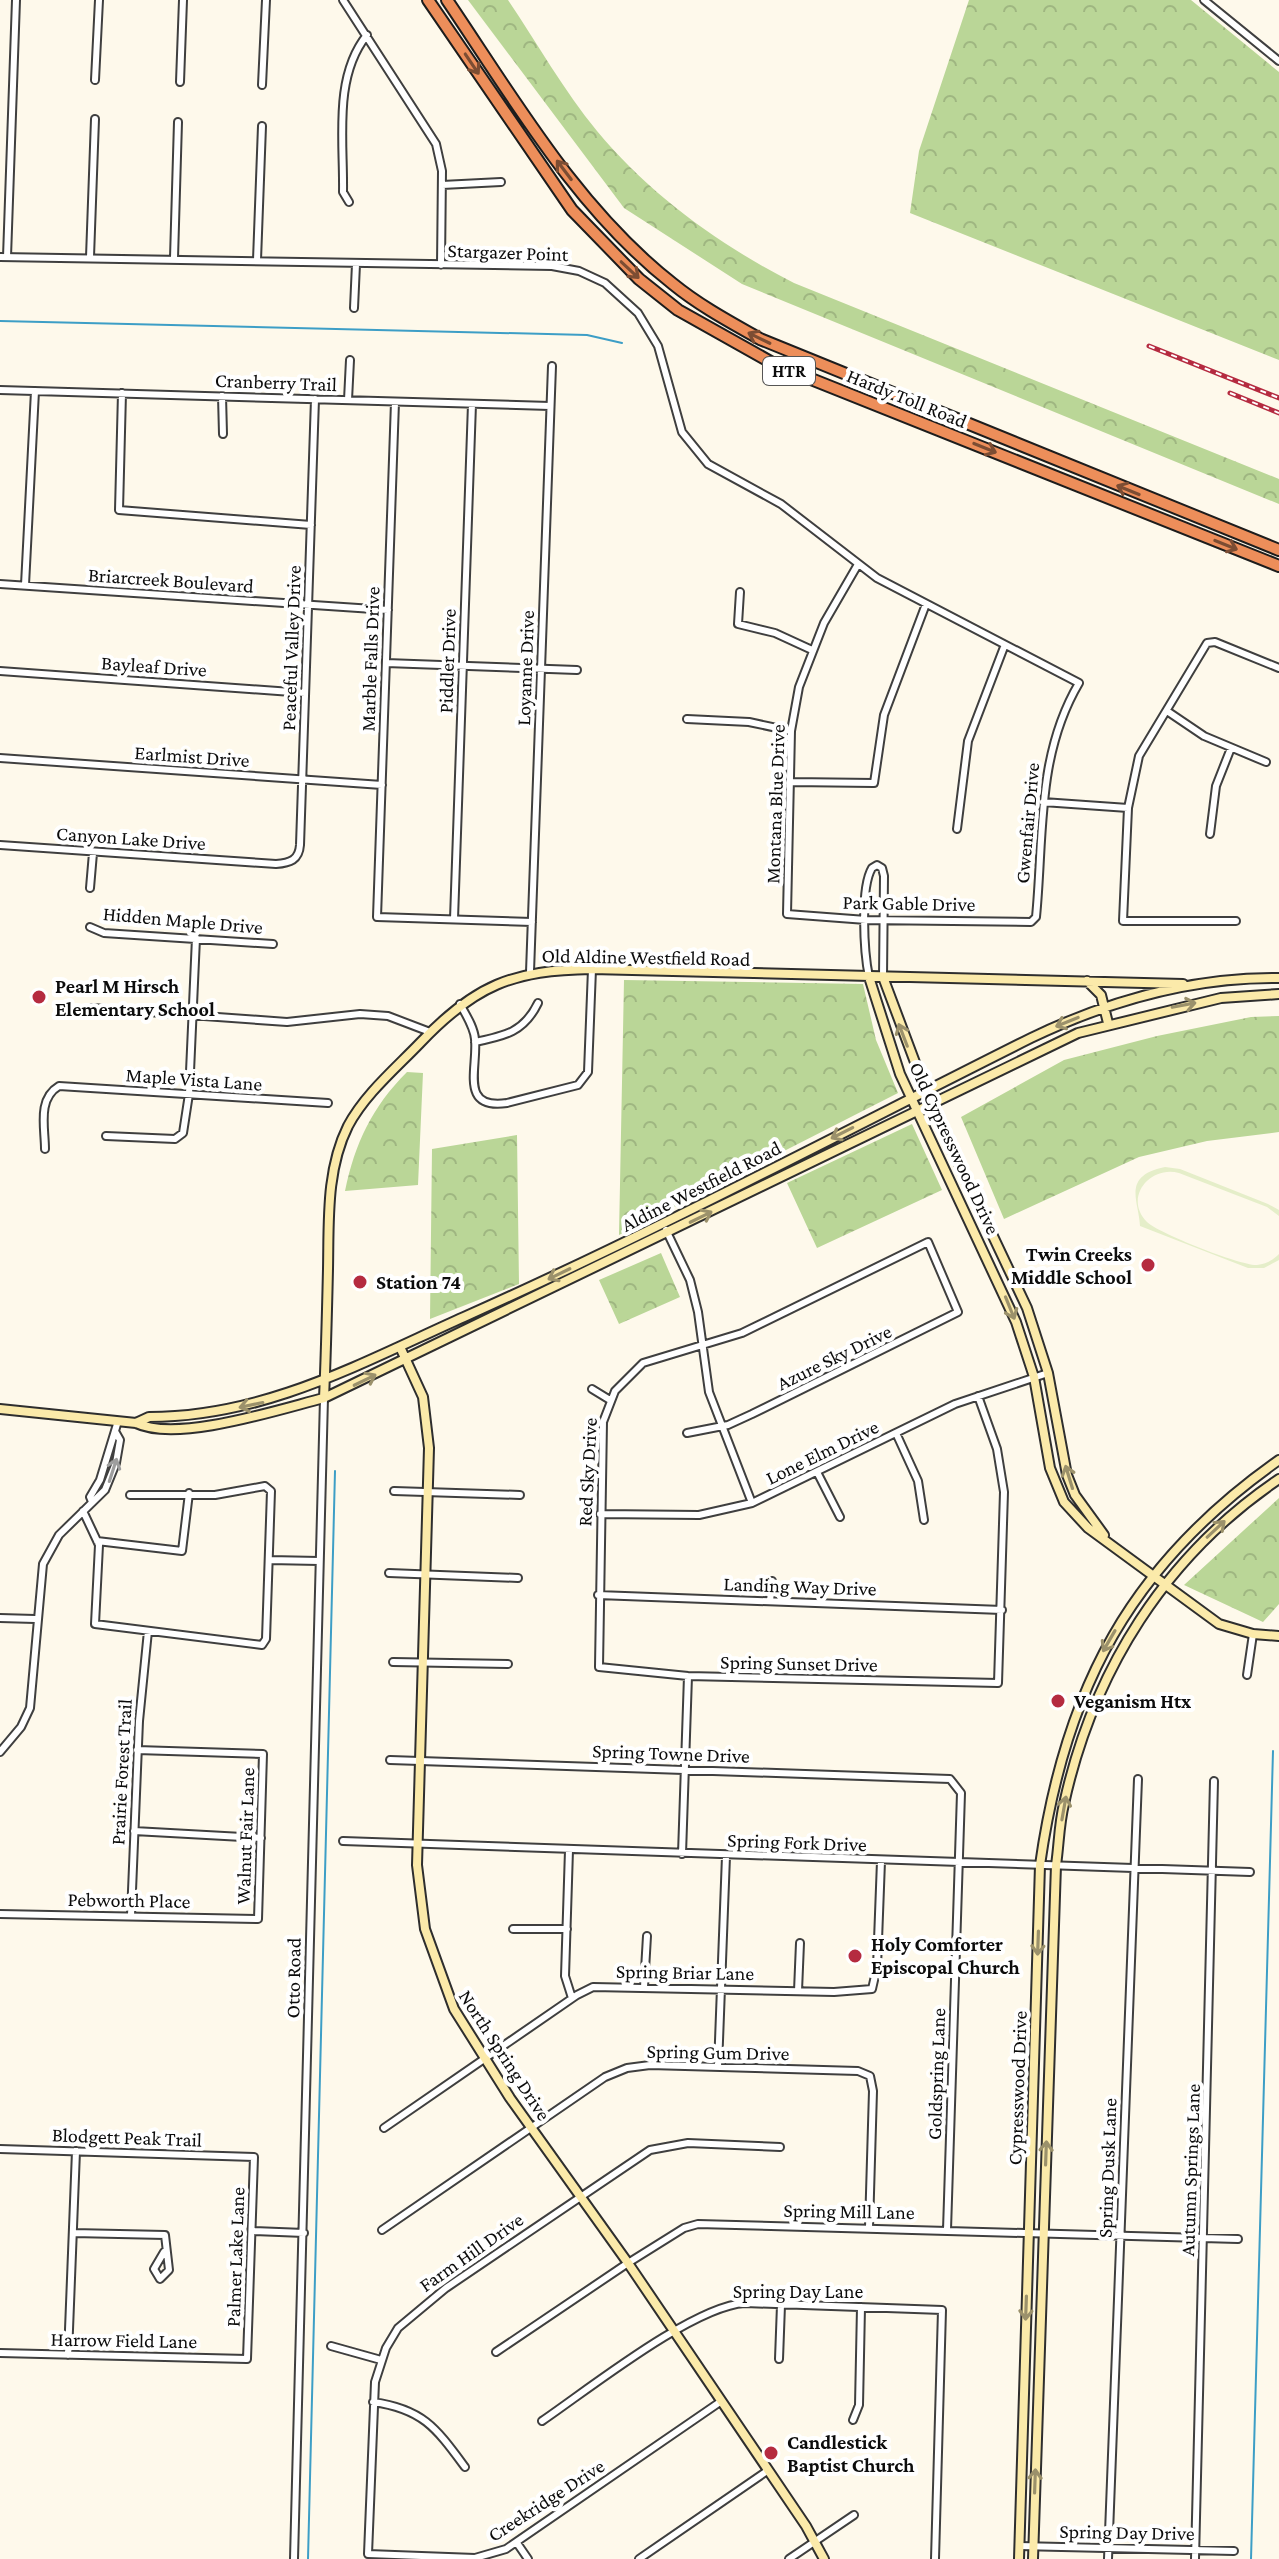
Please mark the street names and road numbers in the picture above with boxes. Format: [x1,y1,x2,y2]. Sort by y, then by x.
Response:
street label: Stargazer Point [447,239,569,266]
road number: HTR [763,357,815,385]
street label: Hardy Toll Road [843,364,971,433]
street label: Cranberry Trail [215,369,337,396]
street label: Briarcreek Boulevard [87,563,255,597]
street label: Peaceful Valley Drive [277,565,306,731]
street label: Marble Falls Drive [356,586,384,732]
street label: Piddler Drive [434,608,460,714]
street label: Loyanne Drive [512,610,539,726]
street label: Bayleaf Drive [100,651,208,682]
street label: Montana Blue Drive [761,724,789,884]
street label: Earlmist Drive [134,741,251,771]
street label: Gwenfair Drive [1011,761,1043,884]
street label: Canyon Lake Drive [55,822,207,855]
street label: Park Gable Drive [842,891,976,915]
street label: Hidden Maple Drive [102,902,264,939]
street label: Old Aldine Westfield Road [541,944,751,970]
street label: Old Cypresswood Drive [904,1058,1005,1238]
street label: Maple Vista Lane [125,1063,263,1096]
street label: Aldine Westfield Road [618,1136,785,1236]
street label: Azure Sky Drive [773,1320,895,1395]
street label: Lone Elm Drive [762,1415,882,1489]
street label: Red Sky Drive [573,1417,602,1527]
street label: Landing Way Drive [723,1572,877,1601]
street label: Spring Sunset Drive [720,1651,878,1676]
street label: Prairie Forest Trail [106,1698,136,1846]
street label: Spring Towne Drive [592,1739,750,1768]
street label: Walnut Fair Lane [232,1767,258,1905]
street label: Spring Fork Drive [727,1829,867,1856]
street label: Pebworth Place [67,1888,191,1912]
street label: Otto Road [281,1937,305,2019]
street label: Spring Briar Lane [616,1960,755,1985]
street label: North Spring Drive [454,1986,555,2125]
street label: Goldspring Lane [923,2007,950,2140]
street label: Cypresswood Drive [1003,2010,1032,2166]
street label: Spring Gum Drive [646,2040,790,2065]
street label: Autumn Springs Lane [1176,2083,1205,2257]
street label: Spring Dusk Lane [1094,2097,1121,2238]
street label: Blodgett Peak Trail [51,2123,203,2152]
street label: Palmer Lake Lane [222,2186,248,2327]
street label: Spring Mill Lane [783,2199,915,2224]
street label: Farm Hill Drive [415,2208,527,2296]
street label: Spring Day Lane [733,2280,863,2303]
street label: Harrow Field Lane [51,2328,198,2352]
street label: Creekridge Drive [484,2454,609,2547]
street label: Spring Day Drive [1059,2520,1195,2545]

